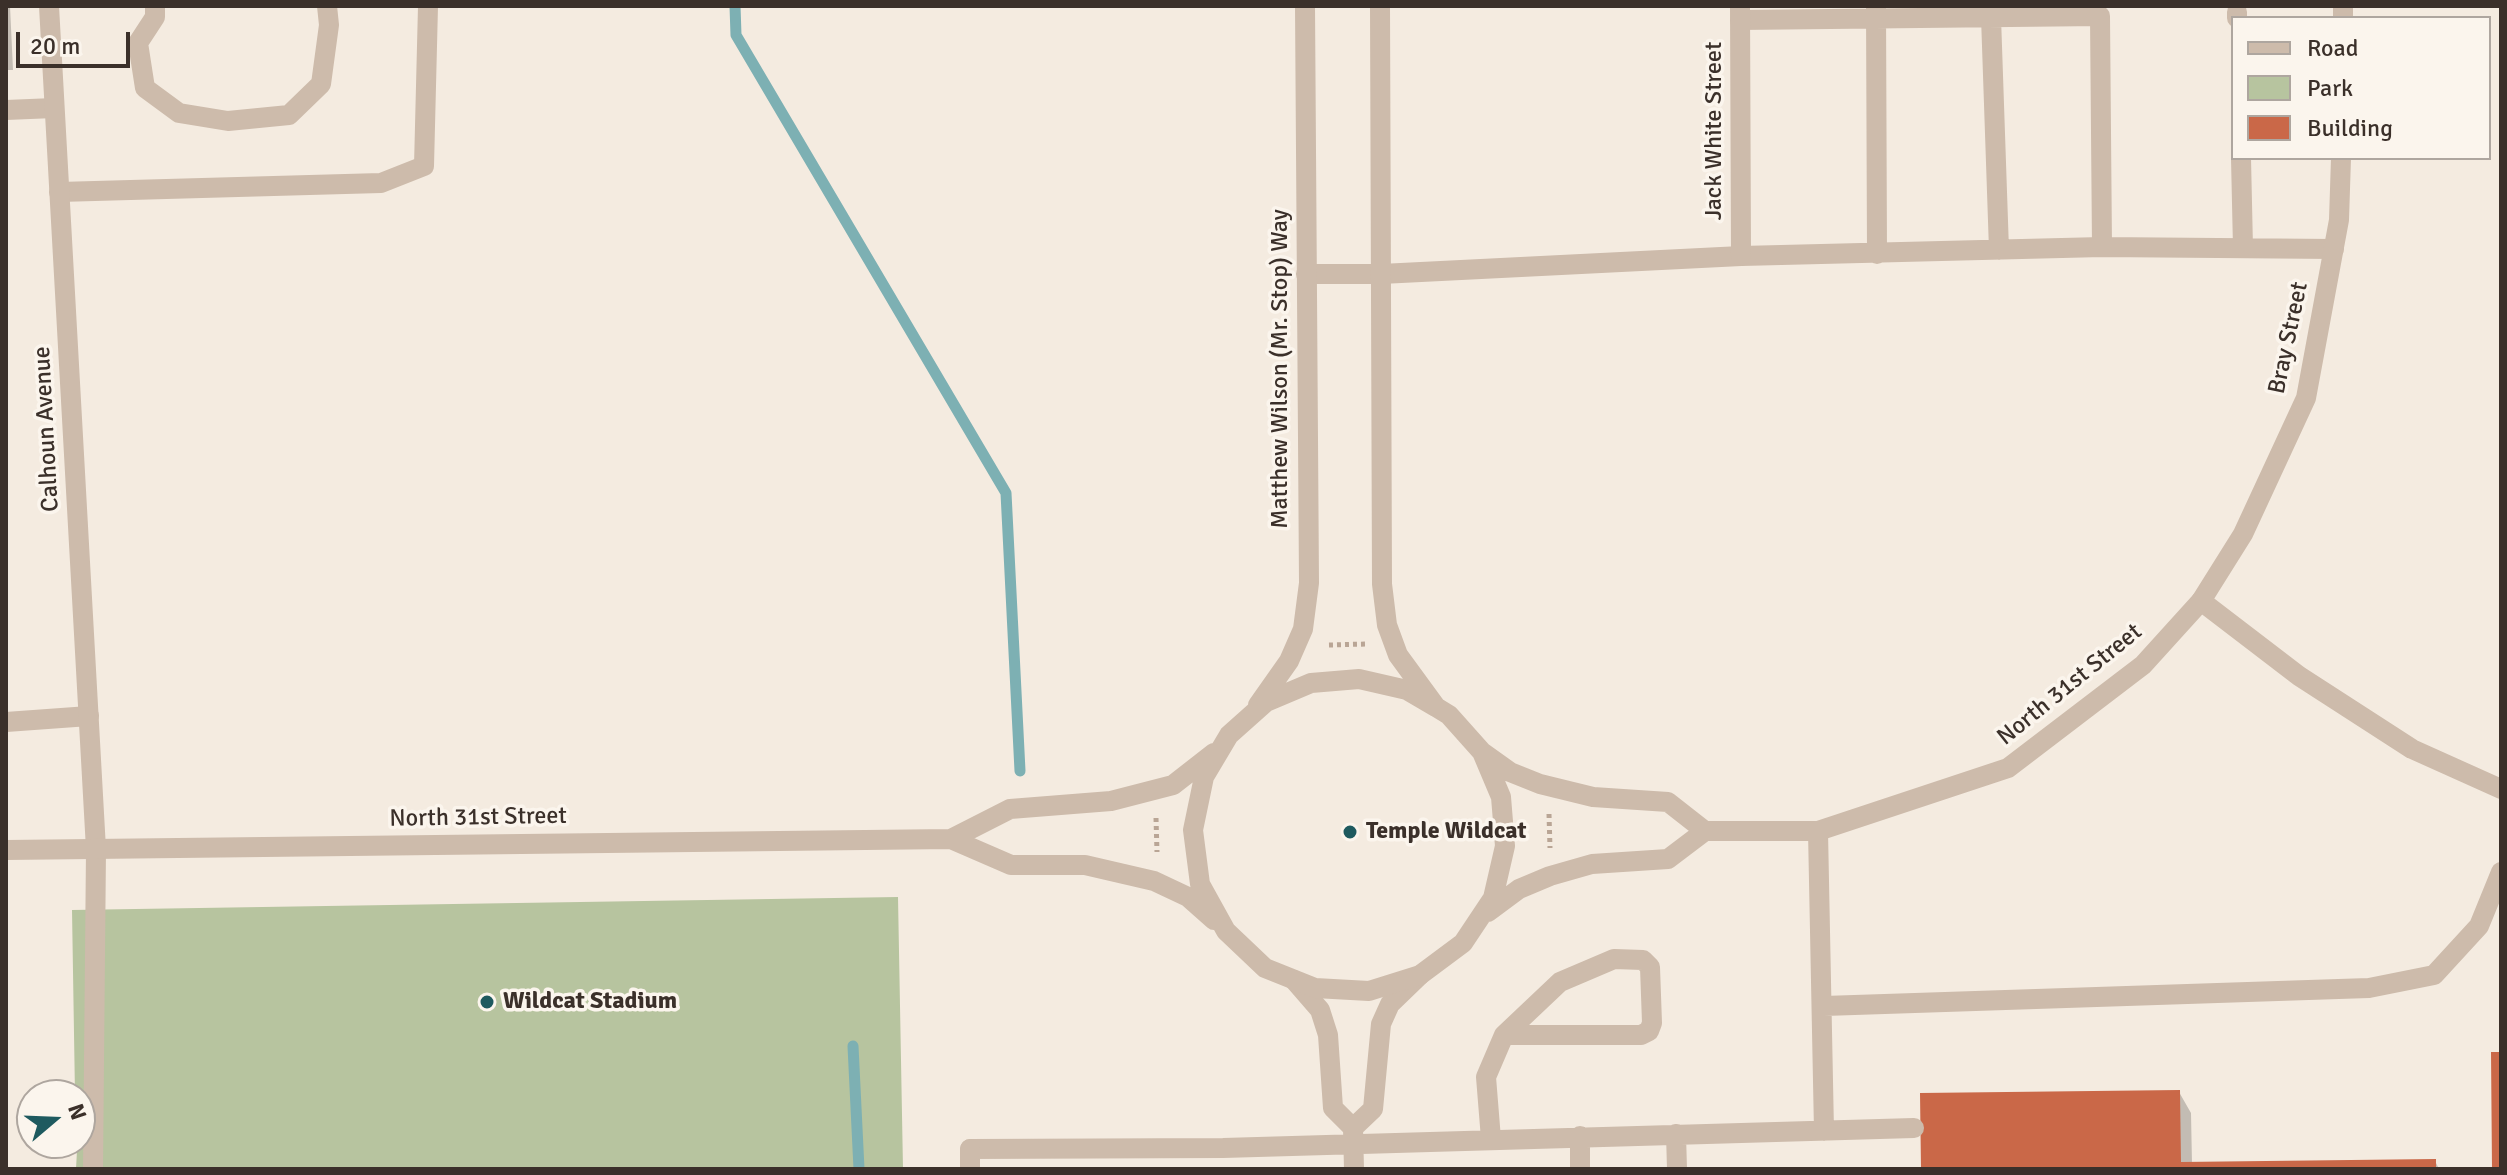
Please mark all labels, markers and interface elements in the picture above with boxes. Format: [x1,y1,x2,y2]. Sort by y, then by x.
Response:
scale bar [20,16,134,66]
legend [2231,16,2491,160]
text: 20 m [30,31,80,61]
text: Road [2307,33,2358,63]
street label: Jack White Street [1701,42,1729,220]
text: Park [2307,73,2353,103]
text: Building [2307,113,2393,143]
street label: Matthew Wilson (Mr. Stop) Way [1267,209,1295,529]
street label: Bray Street [2263,279,2315,397]
street label: Calhoun Avenue [28,346,66,512]
street label: North 31st Street [1992,618,2148,752]
street label: North 31st Street [389,802,567,834]
place label: Temple Wildcat [1366,818,1526,846]
marker: Temple Wildcat [1341,823,1359,841]
place label: Wildcat Stadium [503,988,677,1016]
marker: Wildcat Stadium [478,993,496,1011]
north arrow [16,1079,96,1159]
text: N [62,1100,93,1123]

